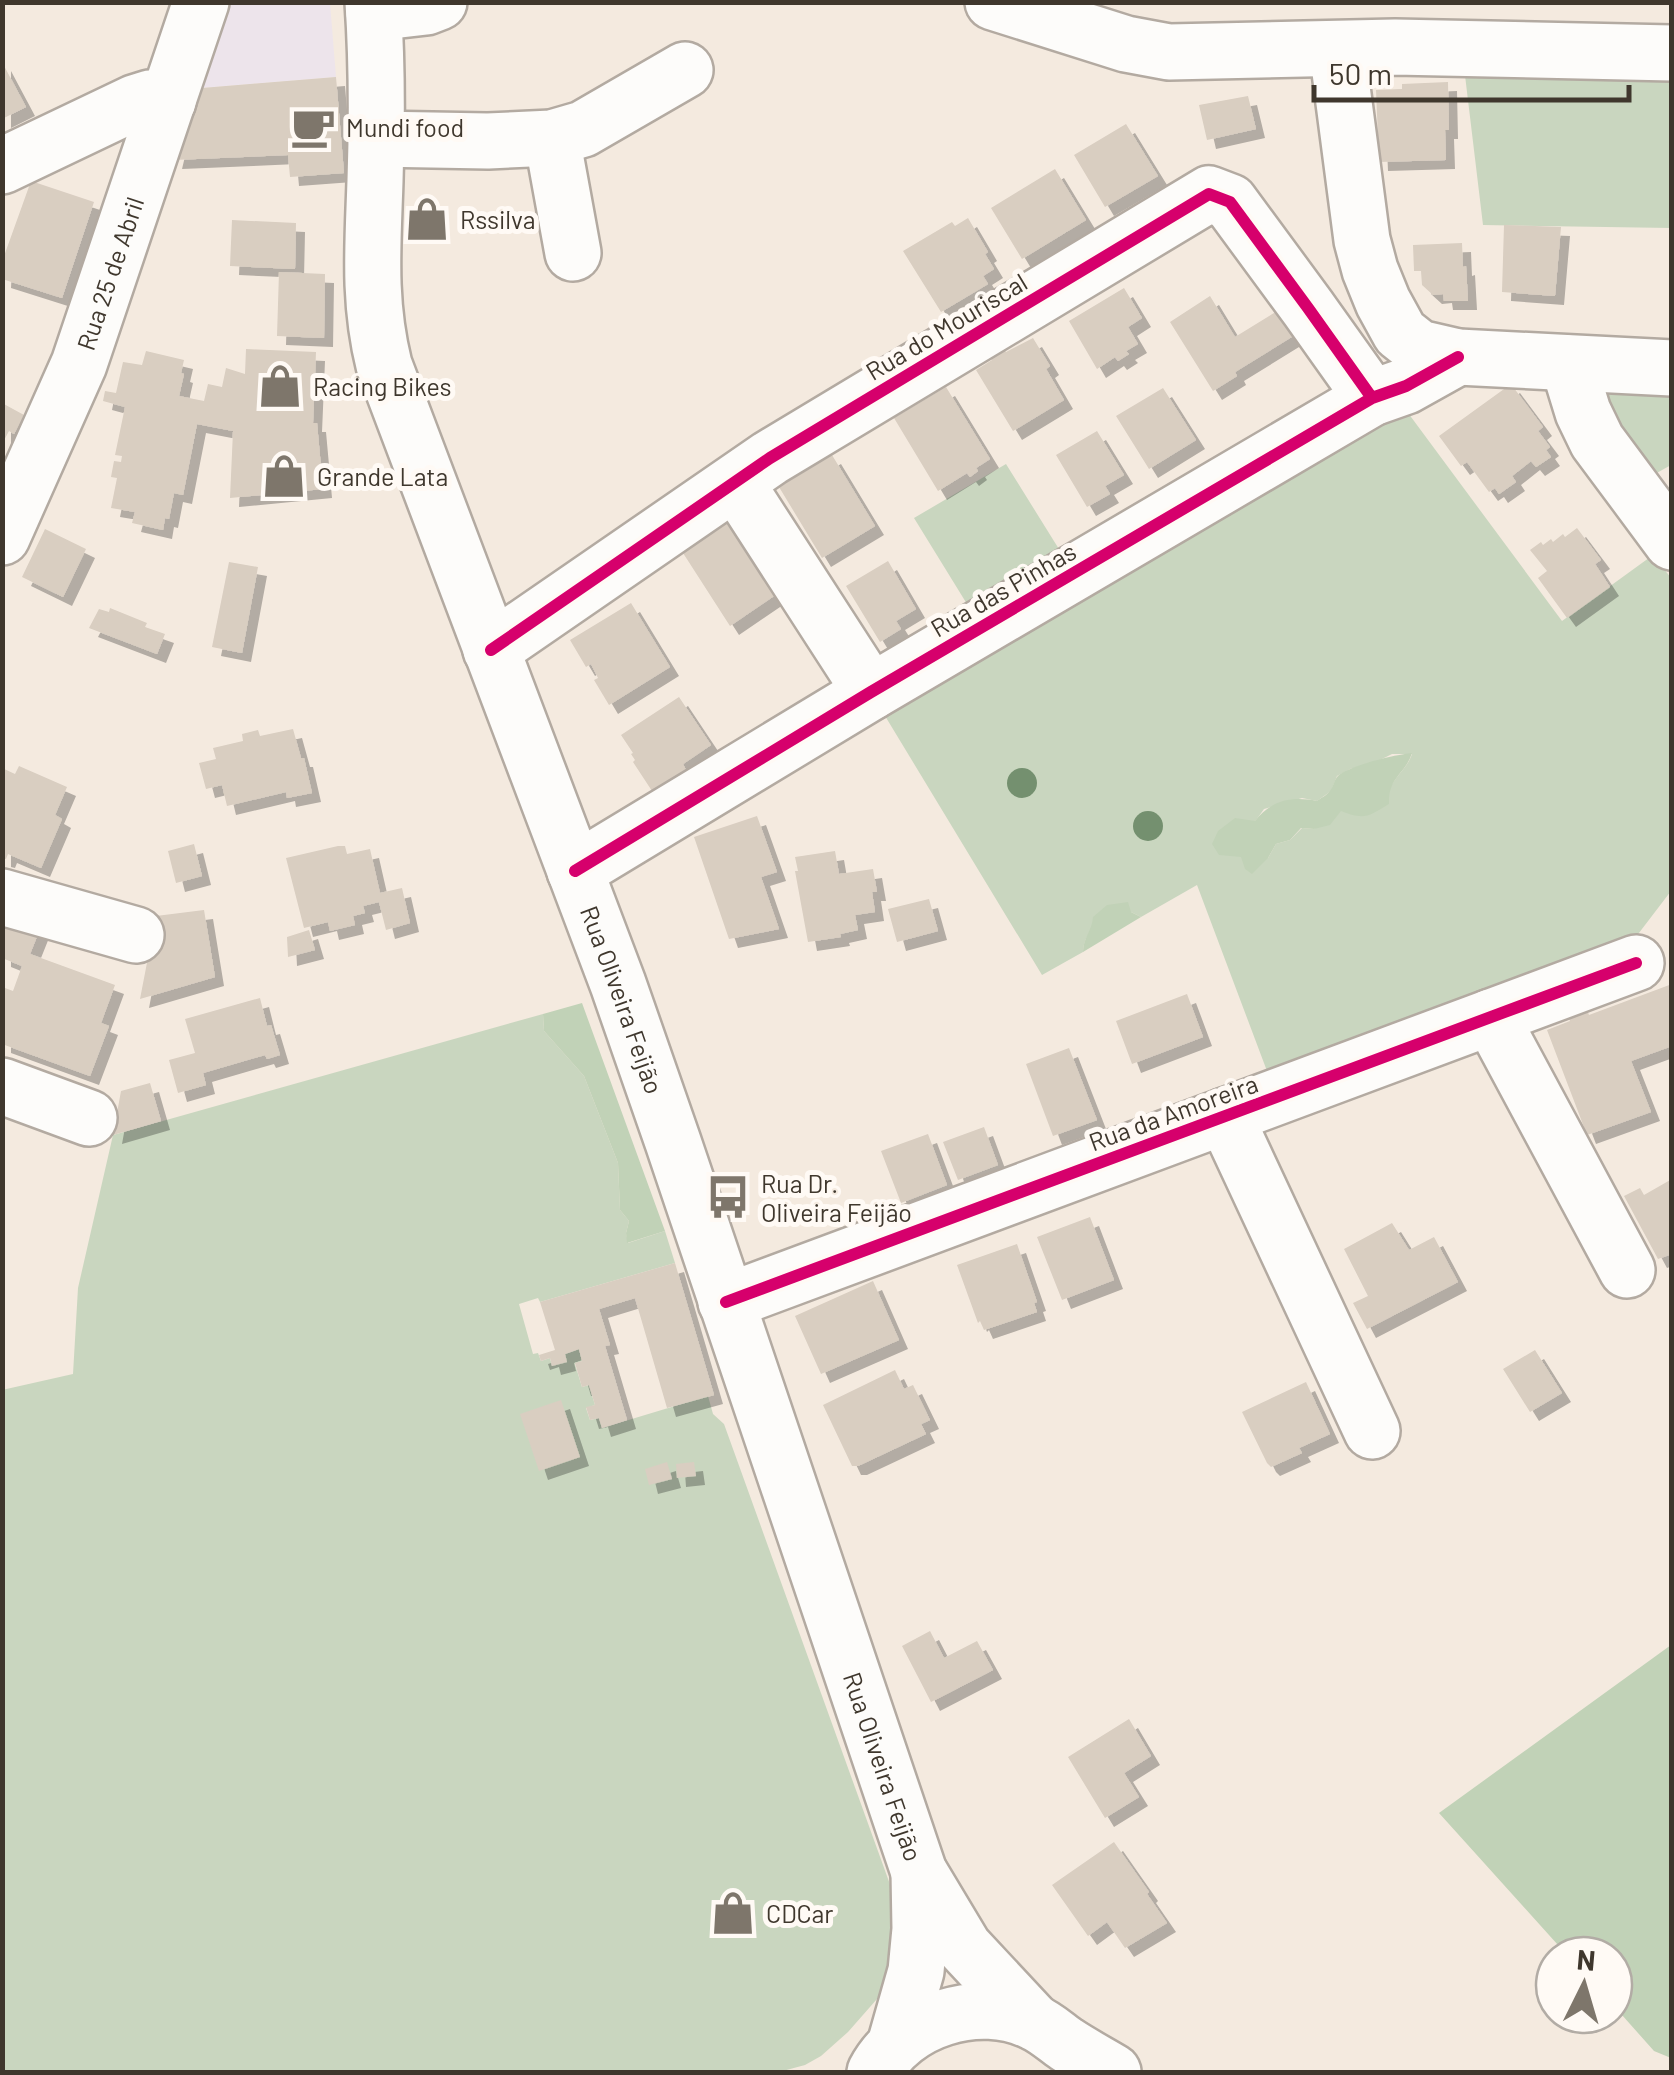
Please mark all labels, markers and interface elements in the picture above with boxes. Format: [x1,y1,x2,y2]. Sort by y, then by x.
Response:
scale bar [1314,40,1629,102]
text: 50 m [1329,55,1392,91]
cafe icon: Mundi food [289,103,337,151]
place label: Mundi food [346,112,464,142]
street label: Rua 25 de Abril [70,193,149,354]
shop icon: Rssilva [403,195,451,243]
place label: Rssilva [460,204,535,234]
street label: Rua do Mouriscal [860,266,1032,386]
shop icon: Racing Bikes [256,362,304,410]
place label: Racing Bikes [313,371,452,401]
shop icon: Grande Lata [260,452,308,500]
place label: Grande Lata [317,461,448,491]
street label: Rua das Pinhas [925,535,1081,643]
street label: Rua Oliveira Feijão [575,902,670,1098]
street label: Rua da Amoreira [1084,1068,1262,1156]
place label: Rua Dr. Oliveira Feijão [761,1168,912,1227]
bus stop icon: Rua Dr. Oliveira Feijão [704,1173,752,1221]
street label: Rua Oliveira Feijão [838,1668,929,1865]
shop icon: CDCar [709,1889,757,1937]
place label: CDCar [766,1898,833,1928]
north arrow [1534,1935,1634,2035]
text: N [1576,1941,1597,1977]

